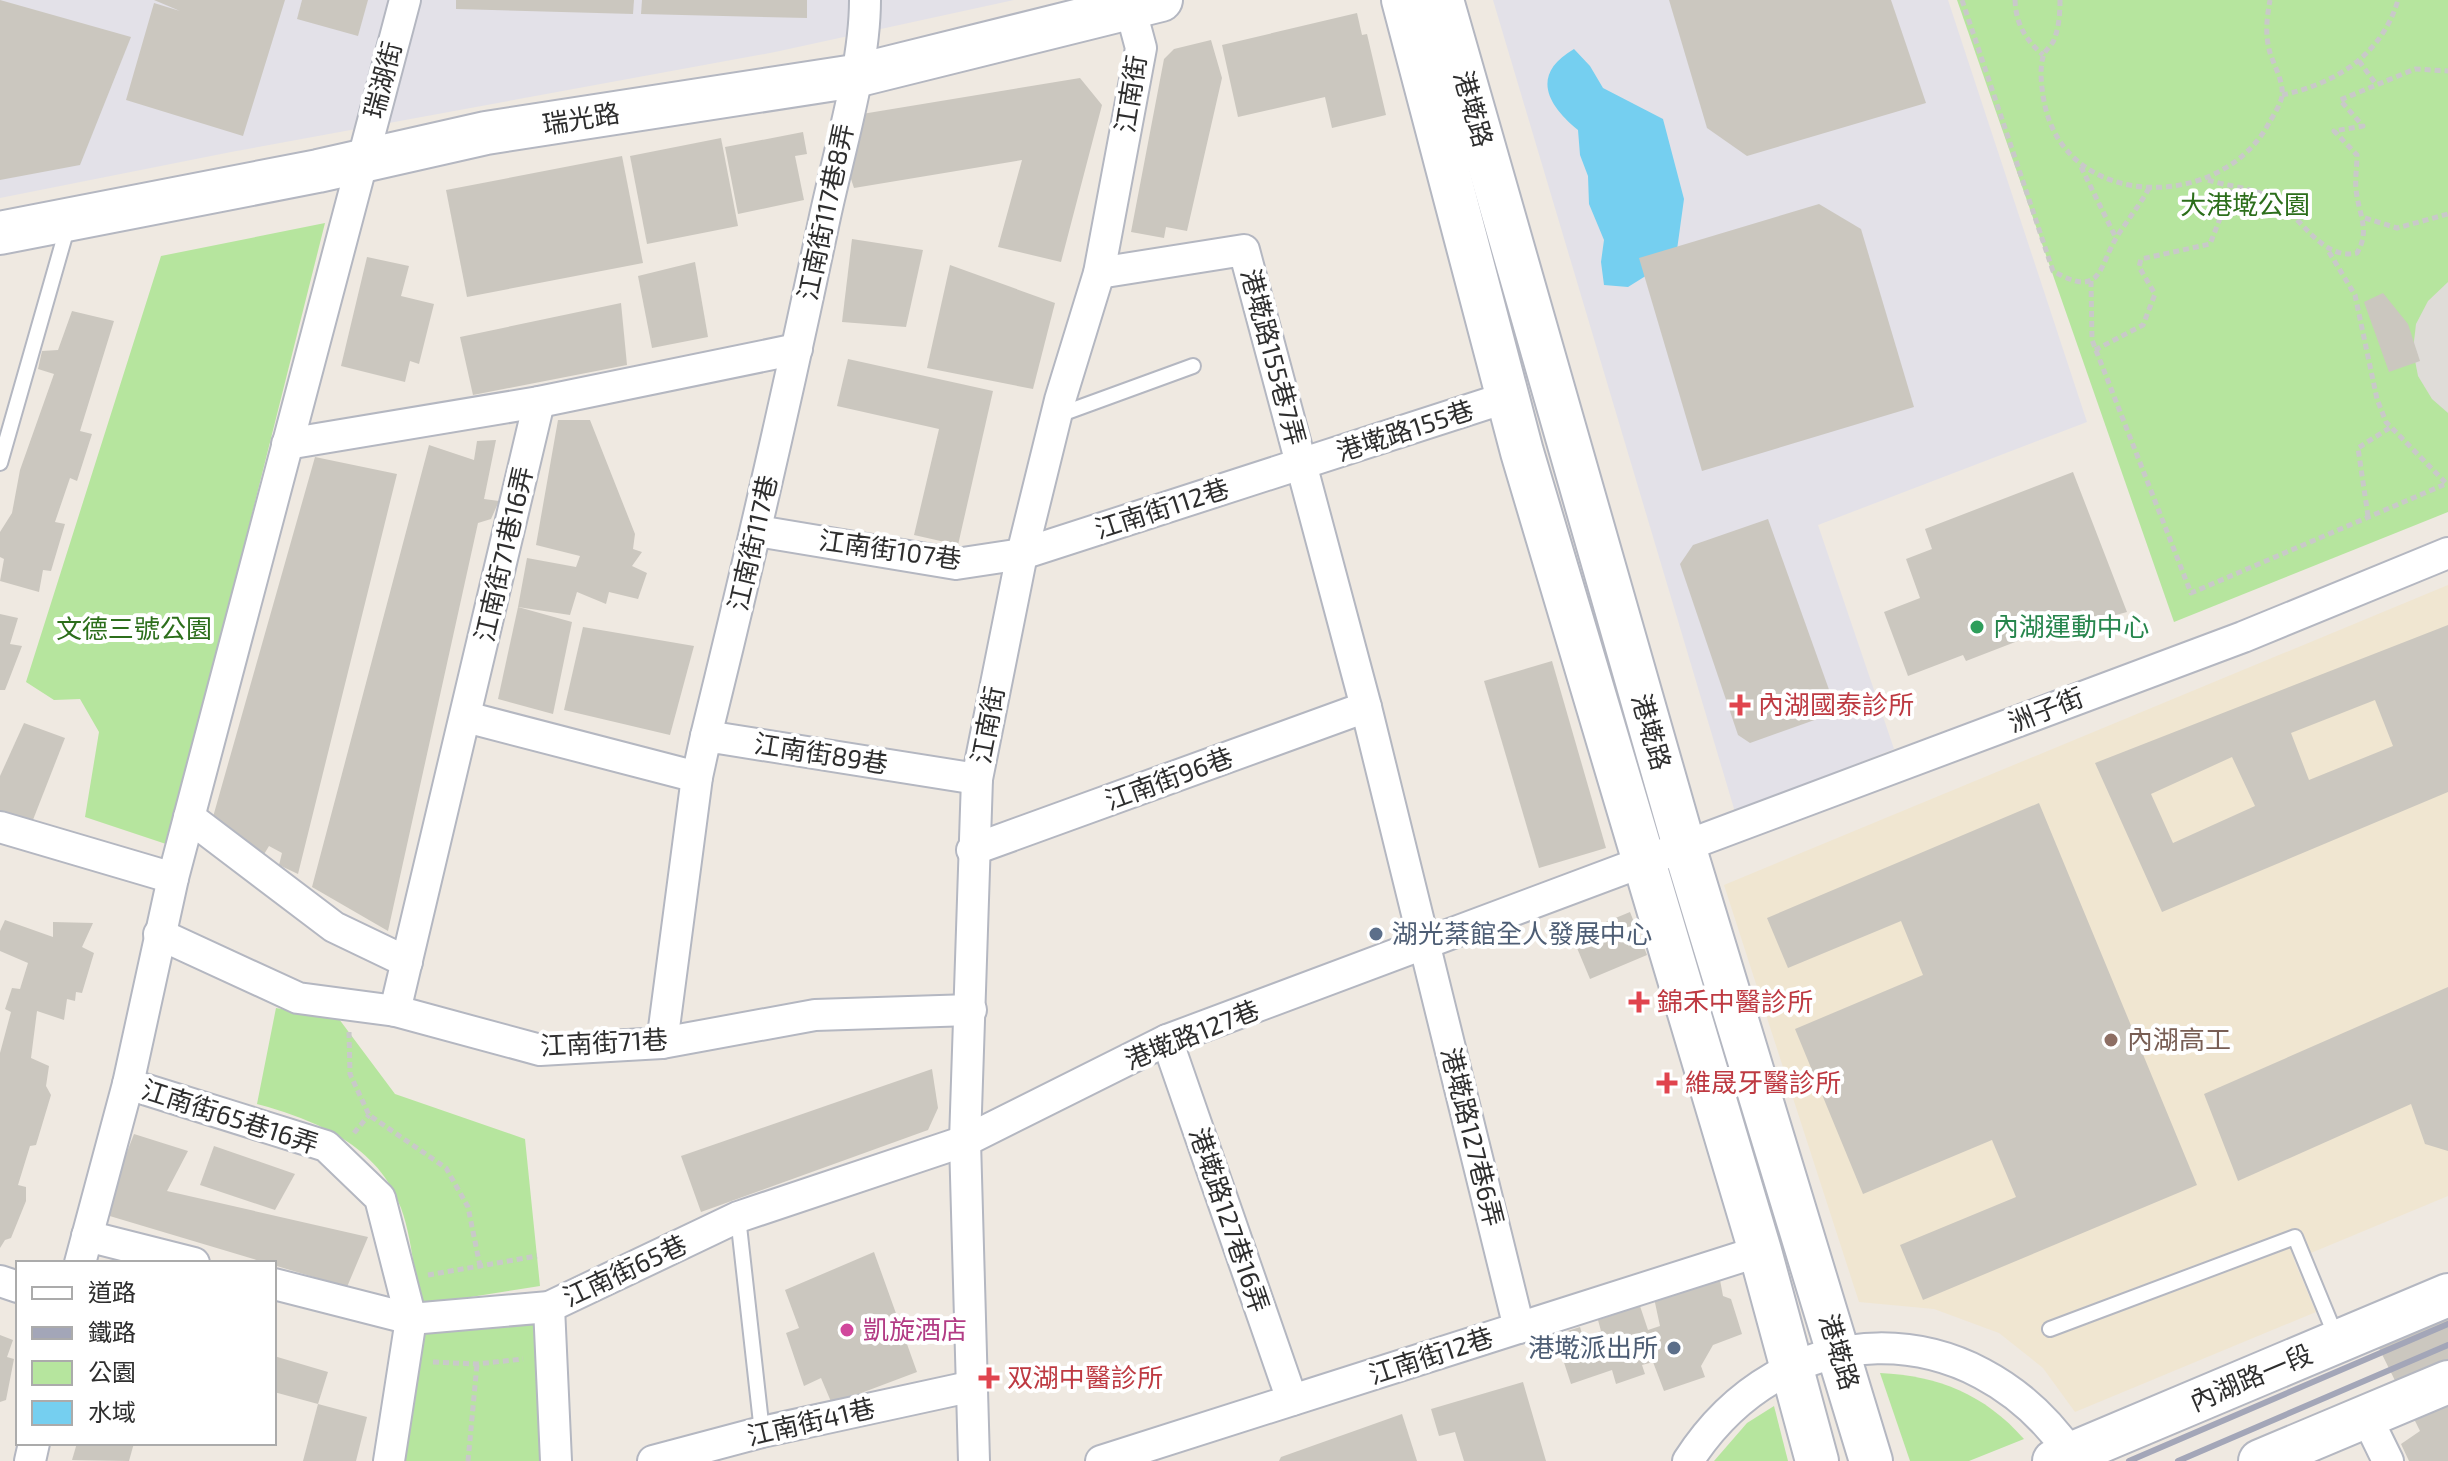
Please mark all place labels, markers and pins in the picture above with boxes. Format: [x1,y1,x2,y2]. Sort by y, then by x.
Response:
place label: 內湖運動中心 [1993,610,2149,641]
marker: 內湖運動中心 [1968,618,1986,636]
place label: 內湖國泰診所 [1758,688,1914,719]
marker: 內湖國泰診所 [1729,694,1751,716]
place label: 湖光棻館全人發展中心 [1392,917,1652,948]
marker: 湖光棻館全人發展中心 [1367,925,1385,943]
place label: 錦禾中醫診所 [1657,985,1813,1016]
marker: 錦禾中醫診所 [1628,991,1650,1013]
place label: 內湖高工 [2127,1023,2231,1054]
marker: 內湖高工 [2102,1031,2120,1049]
place label: 維晟牙醫診所 [1685,1066,1841,1097]
marker: 維晟牙醫診所 [1656,1072,1678,1094]
place label: 凱旋酒店 [863,1313,967,1344]
marker: 凱旋酒店 [838,1321,856,1339]
place label: 港墘派出所 [1528,1331,1658,1362]
marker: 港墘派出所 [1665,1339,1683,1357]
place label: 双湖中醫診所 [1007,1361,1163,1392]
marker: 双湖中醫診所 [978,1367,1000,1389]

